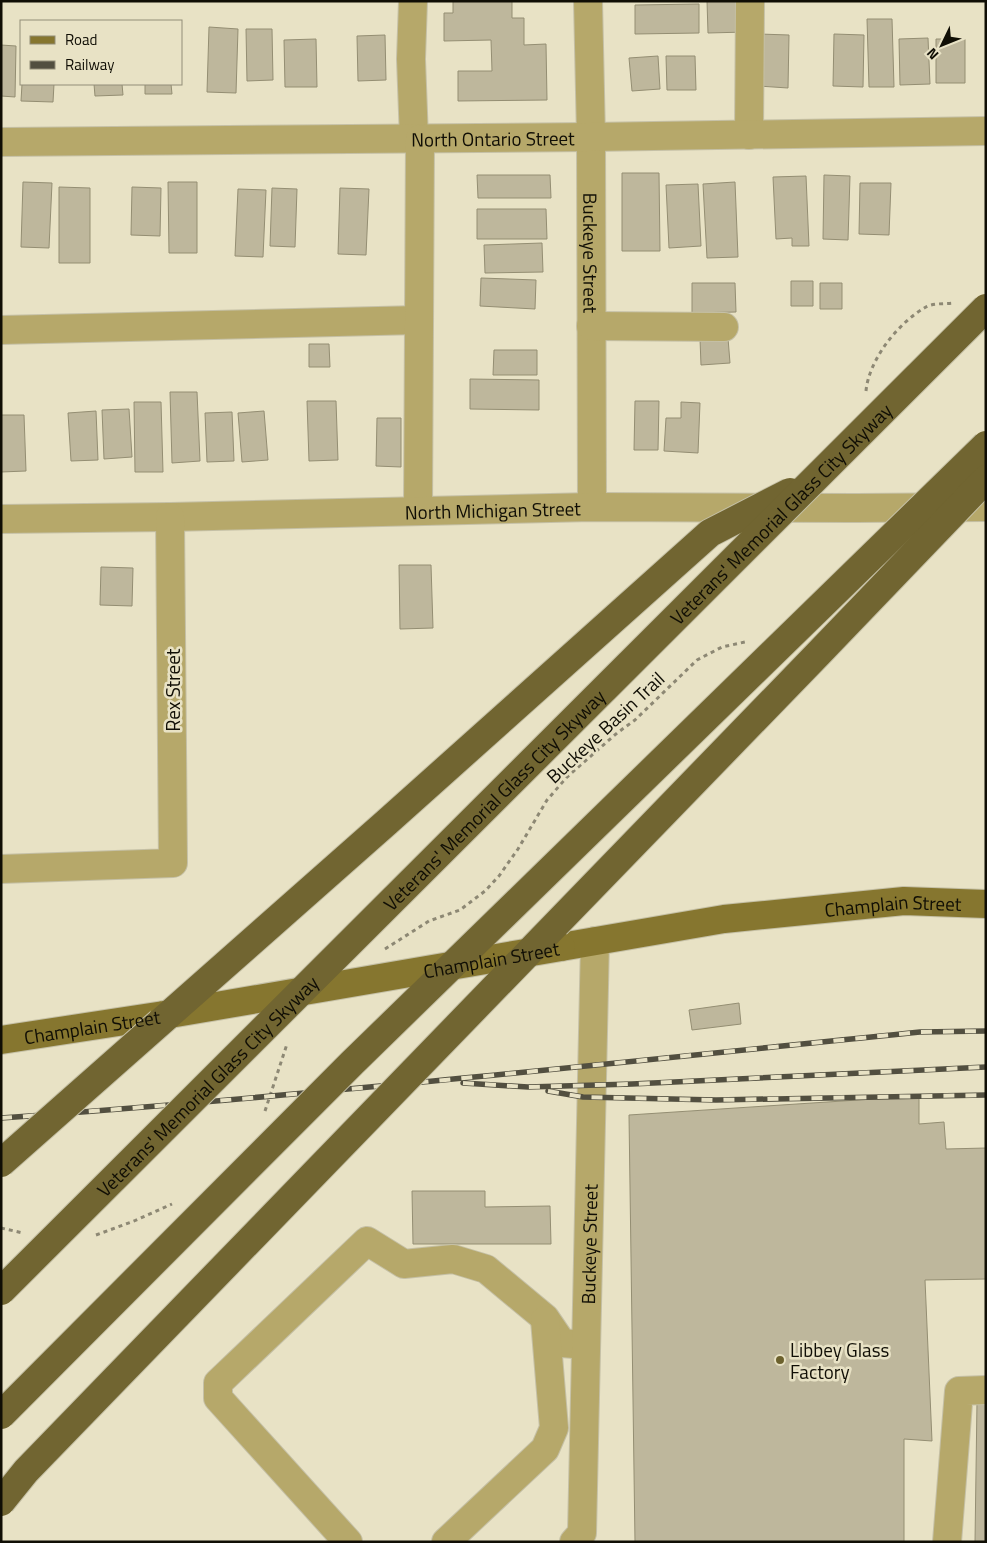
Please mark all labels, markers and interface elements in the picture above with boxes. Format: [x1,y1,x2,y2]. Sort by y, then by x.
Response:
legend [20,20,182,85]
north arrow [917,20,967,70]
text: Road [65,28,97,51]
text: N [921,43,943,65]
text: Railway [65,53,115,76]
street label: North Ontario Street [411,123,575,153]
street label: Buckeye Street [577,193,606,313]
street label: Veterans' Memorial Glass City Skyway [663,396,898,631]
street label: North Michigan Street [405,493,582,526]
street label: Rex Street [158,648,187,731]
street label: Buckeye Basin Trail [539,664,671,790]
street label: Veterans' Memorial Glass City Skyway [376,682,611,917]
street label: Champlain Street [823,886,962,923]
street label: Champlain Street [421,933,562,985]
street label: Veterans' Memorial Glass City Skyway [89,968,325,1203]
street label: Champlain Street [22,1001,162,1051]
street label: Buckeye Street [573,1183,604,1305]
place label: Libbey Glass Factory [790,1335,889,1386]
marker: Libbey Glass Factory [774,1354,786,1366]

